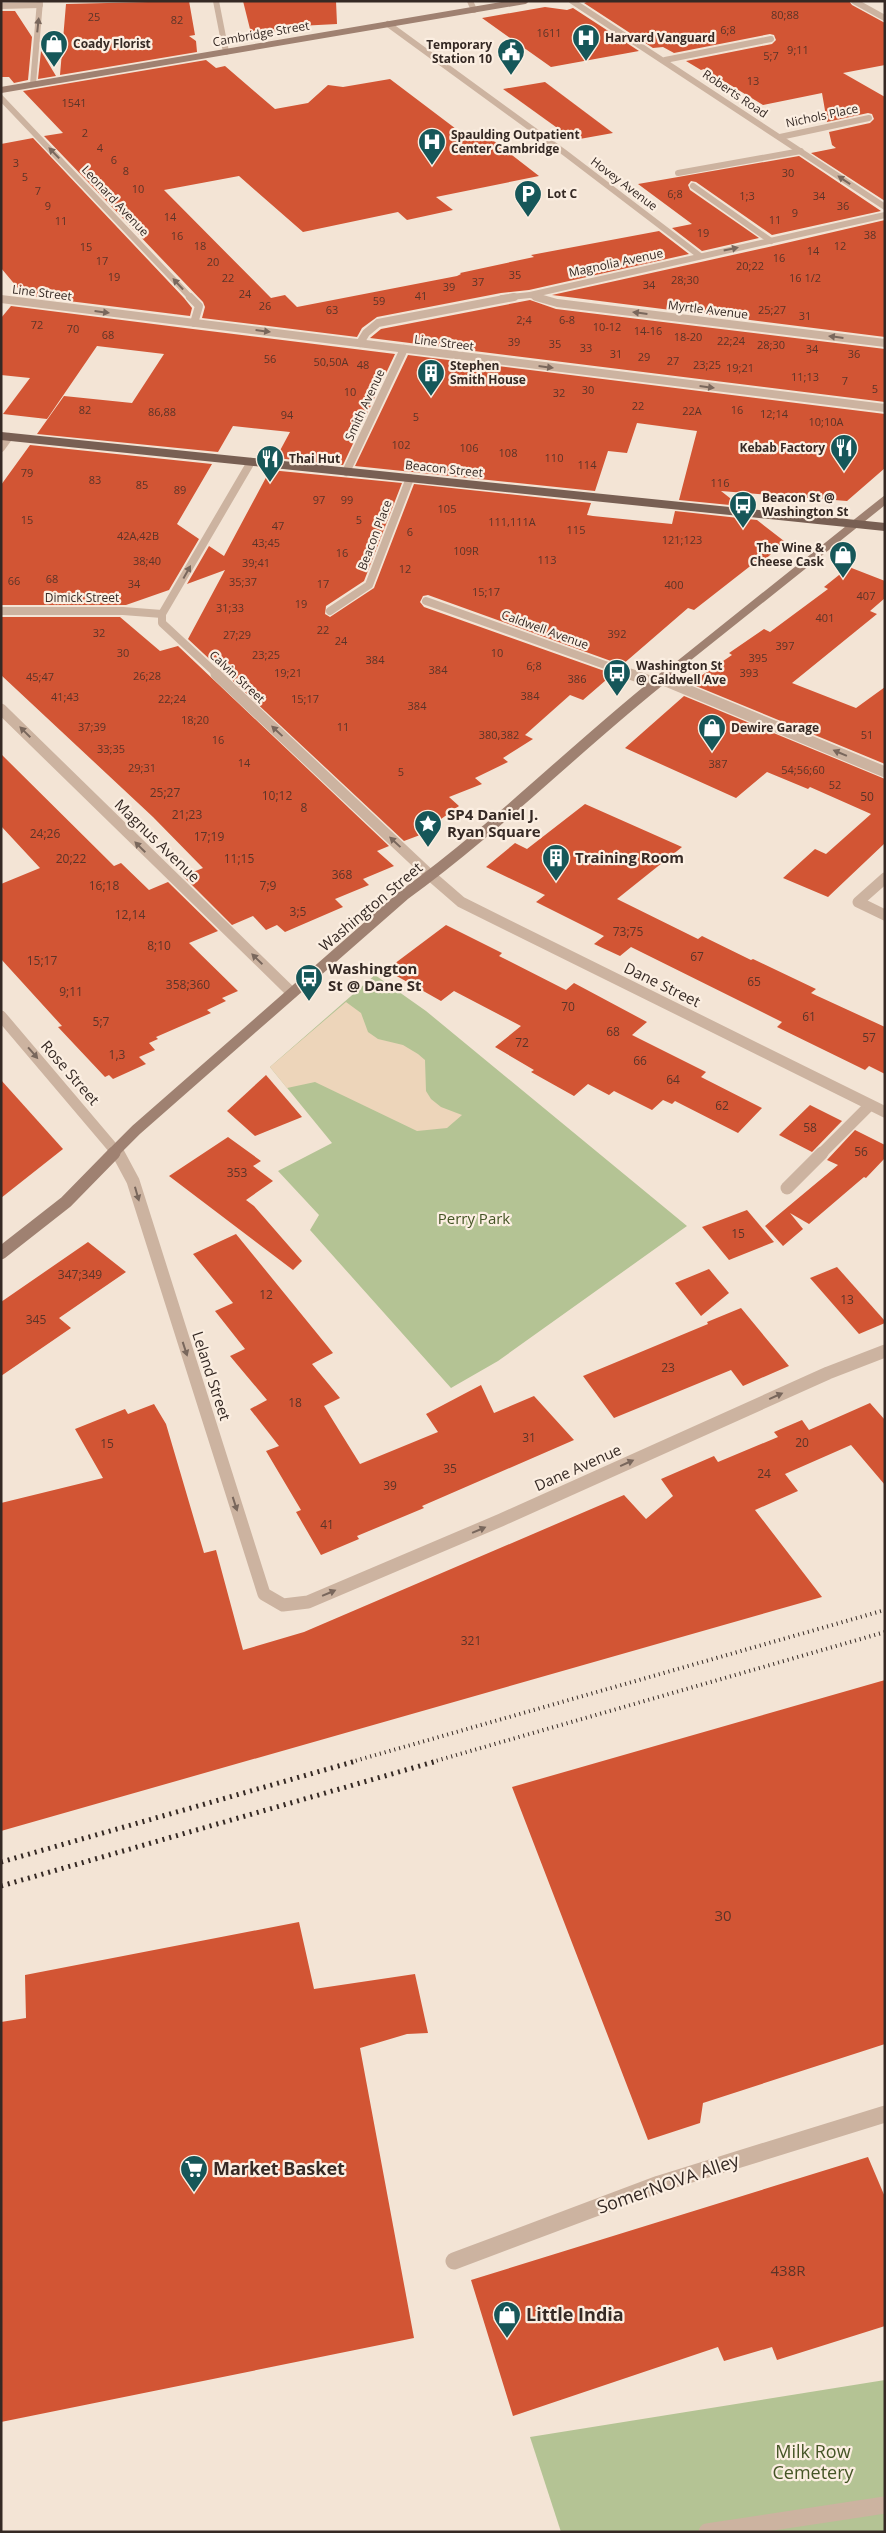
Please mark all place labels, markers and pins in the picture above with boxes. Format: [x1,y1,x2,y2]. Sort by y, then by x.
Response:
hospital icon: Harvard Vanguard [571,23,601,62]
shop icon: Coady Florist [39,29,69,68]
place label: Harvard Vanguard [605,29,715,46]
place label: Coady Florist [73,35,151,52]
place label: Temporary Station 10 [426,36,492,67]
public building icon: Temporary Station 10 [496,37,526,76]
place label: Spaulding Outpatient Center Cambridge [451,126,580,157]
hospital icon: Spaulding Outpatient Center Cambridge [417,127,447,166]
parking icon: Lot C [513,179,543,218]
place label: Lot C [547,185,578,202]
place label: Stephen Smith House [450,357,526,388]
building icon: Stephen Smith House [416,358,446,397]
restaurant icon: Kebab Factory [829,433,859,472]
place label: Kebab Factory [739,439,825,456]
restaurant icon: Thai Hut [255,444,285,483]
place label: Thai Hut [289,450,340,467]
place label: Beacon St @ Washington St [762,489,849,520]
bus stop icon: Beacon St @ Washington St [728,490,758,529]
place label: The Wine & Cheese Cask [750,539,825,570]
shop icon: The Wine & Cheese Cask [828,540,858,579]
place label: Washington St @ Caldwell Ave [636,657,726,688]
bus stop icon: Washington St @ Caldwell Ave [602,658,632,697]
shop icon: Dewire Garage [697,713,727,752]
place label: Dewire Garage [731,719,819,736]
place label: SP4 Daniel J. Ryan Square [447,804,541,841]
place icon: SP4 Daniel J. Ryan Square [413,809,443,848]
building icon: Training Room [541,843,571,882]
place label: Training Room [575,847,684,867]
place label: Washington St @ Dane St [328,958,422,995]
bus stop icon: Washington St @ Dane St [294,963,324,1002]
supermarket icon: Market Basket [179,2154,209,2193]
place label: Market Basket [213,2156,345,2180]
shop icon: Little India [492,2300,522,2339]
place label: Little India [526,2302,624,2326]

